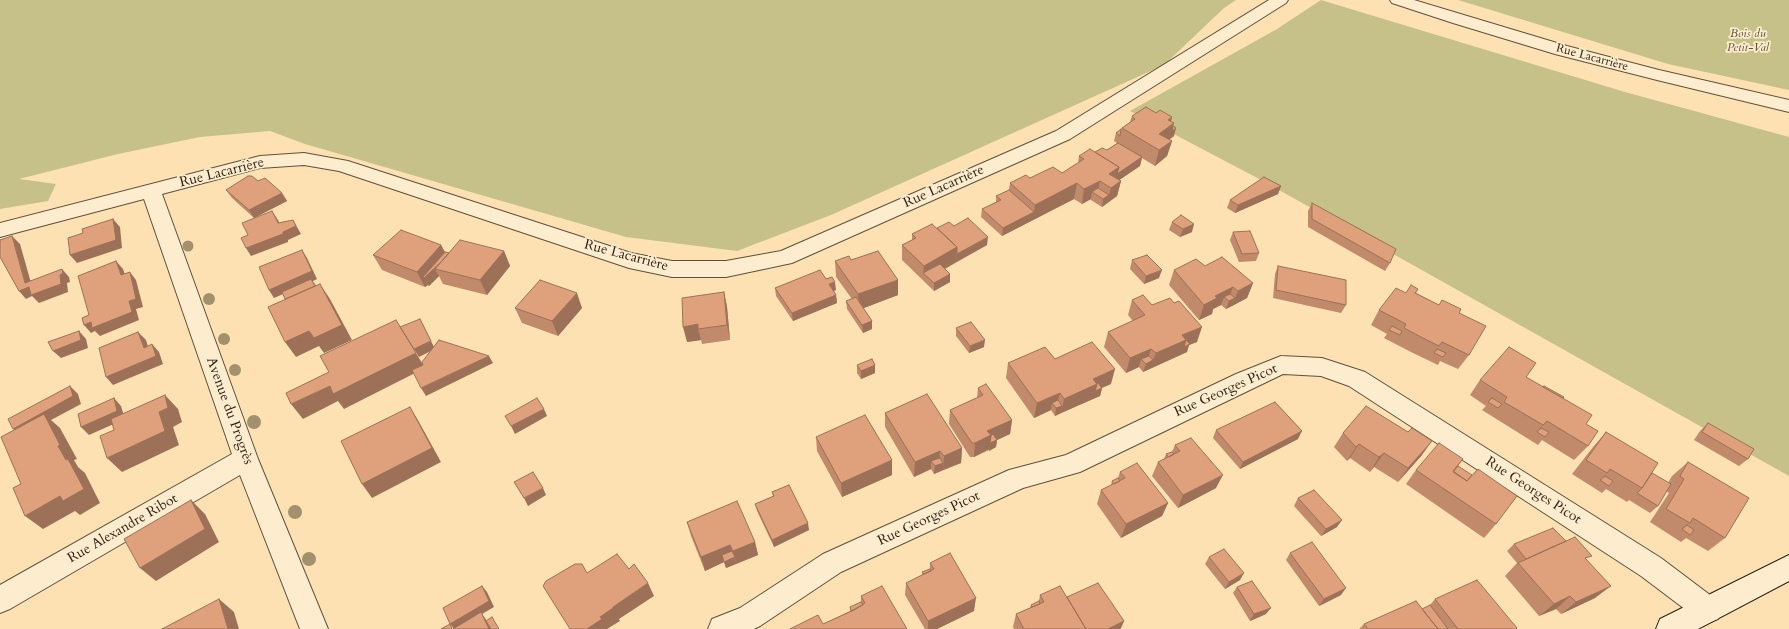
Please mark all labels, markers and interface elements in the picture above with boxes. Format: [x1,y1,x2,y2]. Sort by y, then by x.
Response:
park label: Bois du Petit-Val [1727,27,1769,55]
street label: Rue Lacarrière [1554,41,1630,75]
street label: Rue Lacarrière [178,154,266,192]
street label: Rue Lacarrière [901,162,987,212]
street label: Rue Lacarrière [582,237,670,275]
street label: Avenue du Progrès [202,355,256,467]
street label: Rue Georges Picot [1172,361,1280,421]
street label: Rue Georges Picot [1482,454,1584,528]
street label: Rue Georges Picot [875,488,983,550]
street label: Rue Alexandre Ribot [65,491,181,567]

